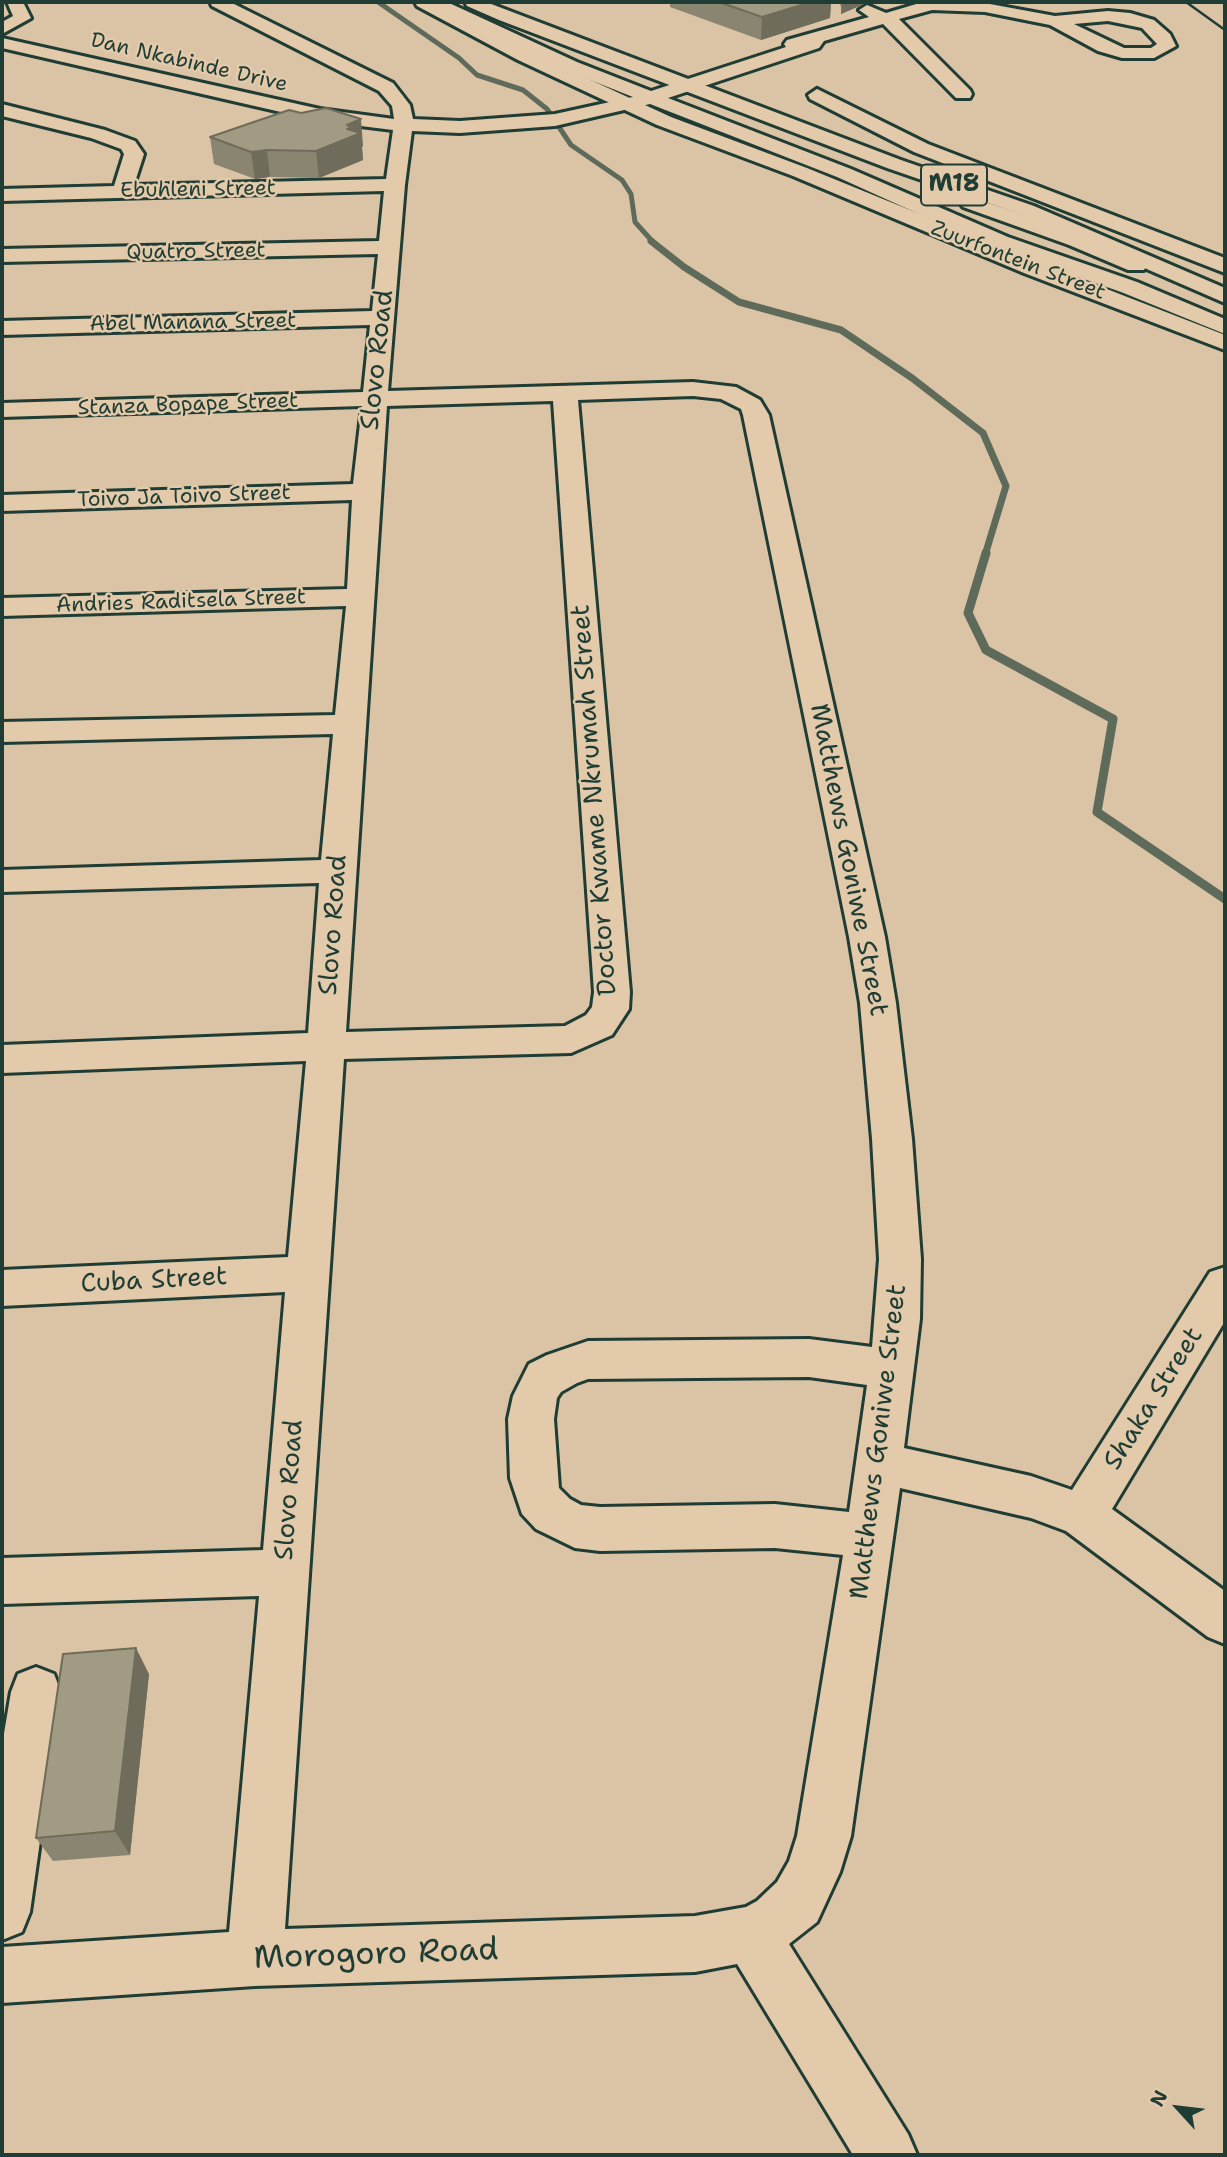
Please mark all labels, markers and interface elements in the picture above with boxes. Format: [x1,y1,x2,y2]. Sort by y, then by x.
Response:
street label: Dan Nkabinde Drive [88,28,290,98]
road number: M18 [921,164,987,205]
street label: Ebuhleni Street [120,176,276,204]
street label: Zuurfontein Street [927,216,1109,306]
street label: Quatro Street [126,238,266,266]
street label: Slovo Road [355,288,401,432]
street label: Abel Manana Street [90,309,296,337]
street label: Stanza Bopape Street [77,389,299,421]
street label: Toivo Ja Toivo Street [77,481,291,513]
street label: Andries Raditsela Street [56,585,306,619]
street label: Doctor Kwame Nkrumah Street [566,603,624,997]
street label: Matthews Goniwe Street [802,701,894,1019]
street label: Slovo Road [314,854,354,996]
street label: Cuba Street [80,1262,228,1300]
street label: Matthews Goniwe Street [844,1283,914,1601]
street label: Shaka Street [1098,1322,1210,1476]
street label: Slovo Road [270,1419,310,1561]
street label: Morogoro Road [253,1932,499,1978]
north arrow [1143,2073,1213,2143]
text: N [1144,2086,1173,2111]

